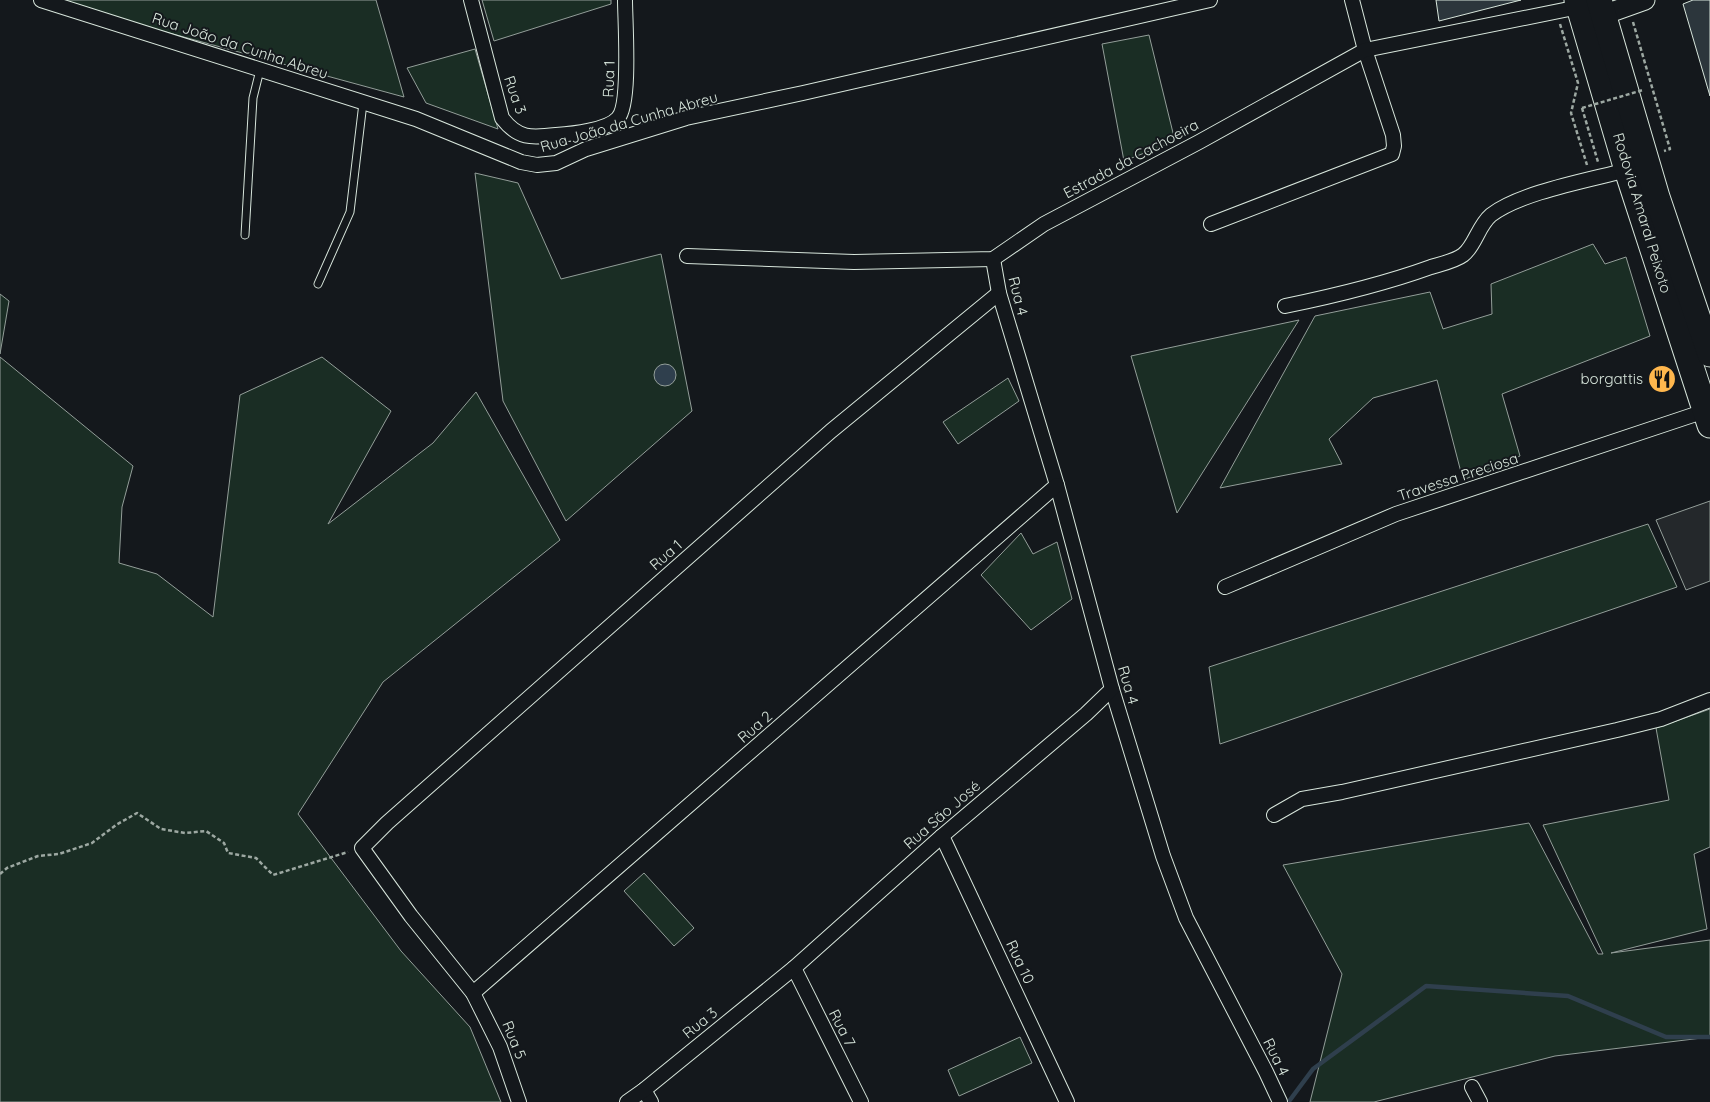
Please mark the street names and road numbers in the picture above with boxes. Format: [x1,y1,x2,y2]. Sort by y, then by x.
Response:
street label: Rua João da Cunha Abreu [150,8,330,83]
street label: Rua 1 [598,60,619,98]
street label: Rua 3 [500,73,531,117]
street label: Rua João da Cunha Abreu [538,87,720,156]
street label: Estrada da Cachoeira [1060,115,1202,202]
street label: Rodovia Amaral Peixoto [1609,130,1676,295]
street label: Rua 4 [1004,274,1033,317]
street label: Travessa Preciosa [1395,448,1520,505]
street label: Rua 1 [645,535,686,574]
street label: Rua 4 [1114,663,1143,707]
street label: Rua 2 [733,706,776,747]
street label: Rua São José [899,776,984,853]
street label: Rua 10 [1002,937,1039,987]
street label: Rua 3 [678,1003,721,1042]
street label: Rua 7 [825,1006,860,1050]
street label: Rua 5 [498,1018,531,1062]
street label: Rua 4 [1259,1035,1294,1079]

